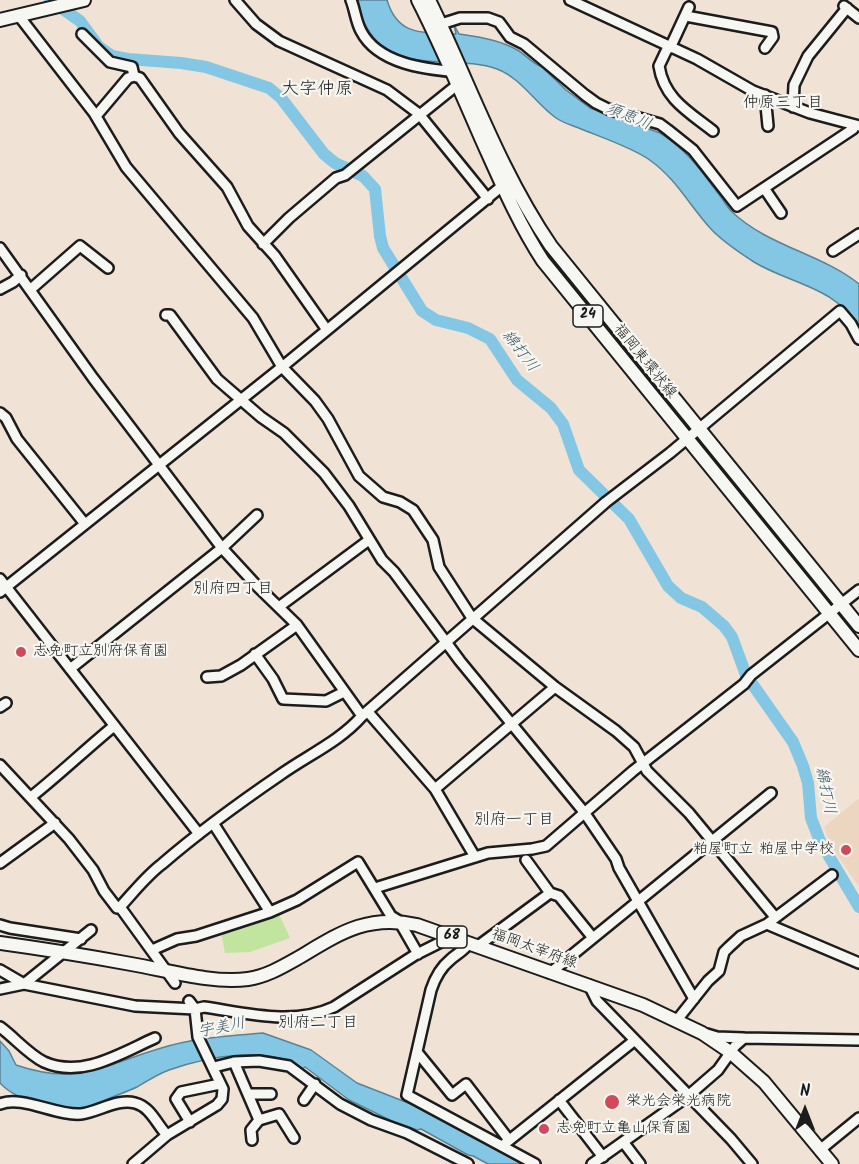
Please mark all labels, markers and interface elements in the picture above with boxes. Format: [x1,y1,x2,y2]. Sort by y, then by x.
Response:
district label: 大字仲原 [281,80,353,102]
district label: 仲原三丁目 [743,94,823,114]
water label: 須恵川 [602,100,654,136]
road number: 24 [573,305,603,327]
street label: 福岡東環状線 [609,321,679,403]
water label: 綿打川 [497,327,541,377]
district label: 別府四丁目 [193,580,273,600]
place label: 志免町立別府保育園 [33,643,168,661]
marker: 志免町立別府保育園 [14,645,28,659]
water label: 綿打川 [810,766,838,816]
district label: 別府一丁目 [474,811,554,831]
place label: 粕屋町立 粕屋中学校 [693,841,834,859]
marker: 粕屋町立 粕屋中学校 [839,843,853,857]
road number: 68 [437,926,467,948]
street label: 福岡太宰府線 [489,926,579,974]
district label: 別府二丁目 [278,1014,358,1034]
water label: 宇美川 [197,1015,247,1043]
text: N [800,1079,810,1104]
north arrow [775,1080,835,1140]
marker: 栄光会栄光病院 [603,1093,621,1111]
place label: 栄光会栄光病院 [626,1093,731,1111]
place label: 志免町立亀山保育園 [556,1120,691,1138]
marker: 志免町立亀山保育園 [537,1122,551,1136]

